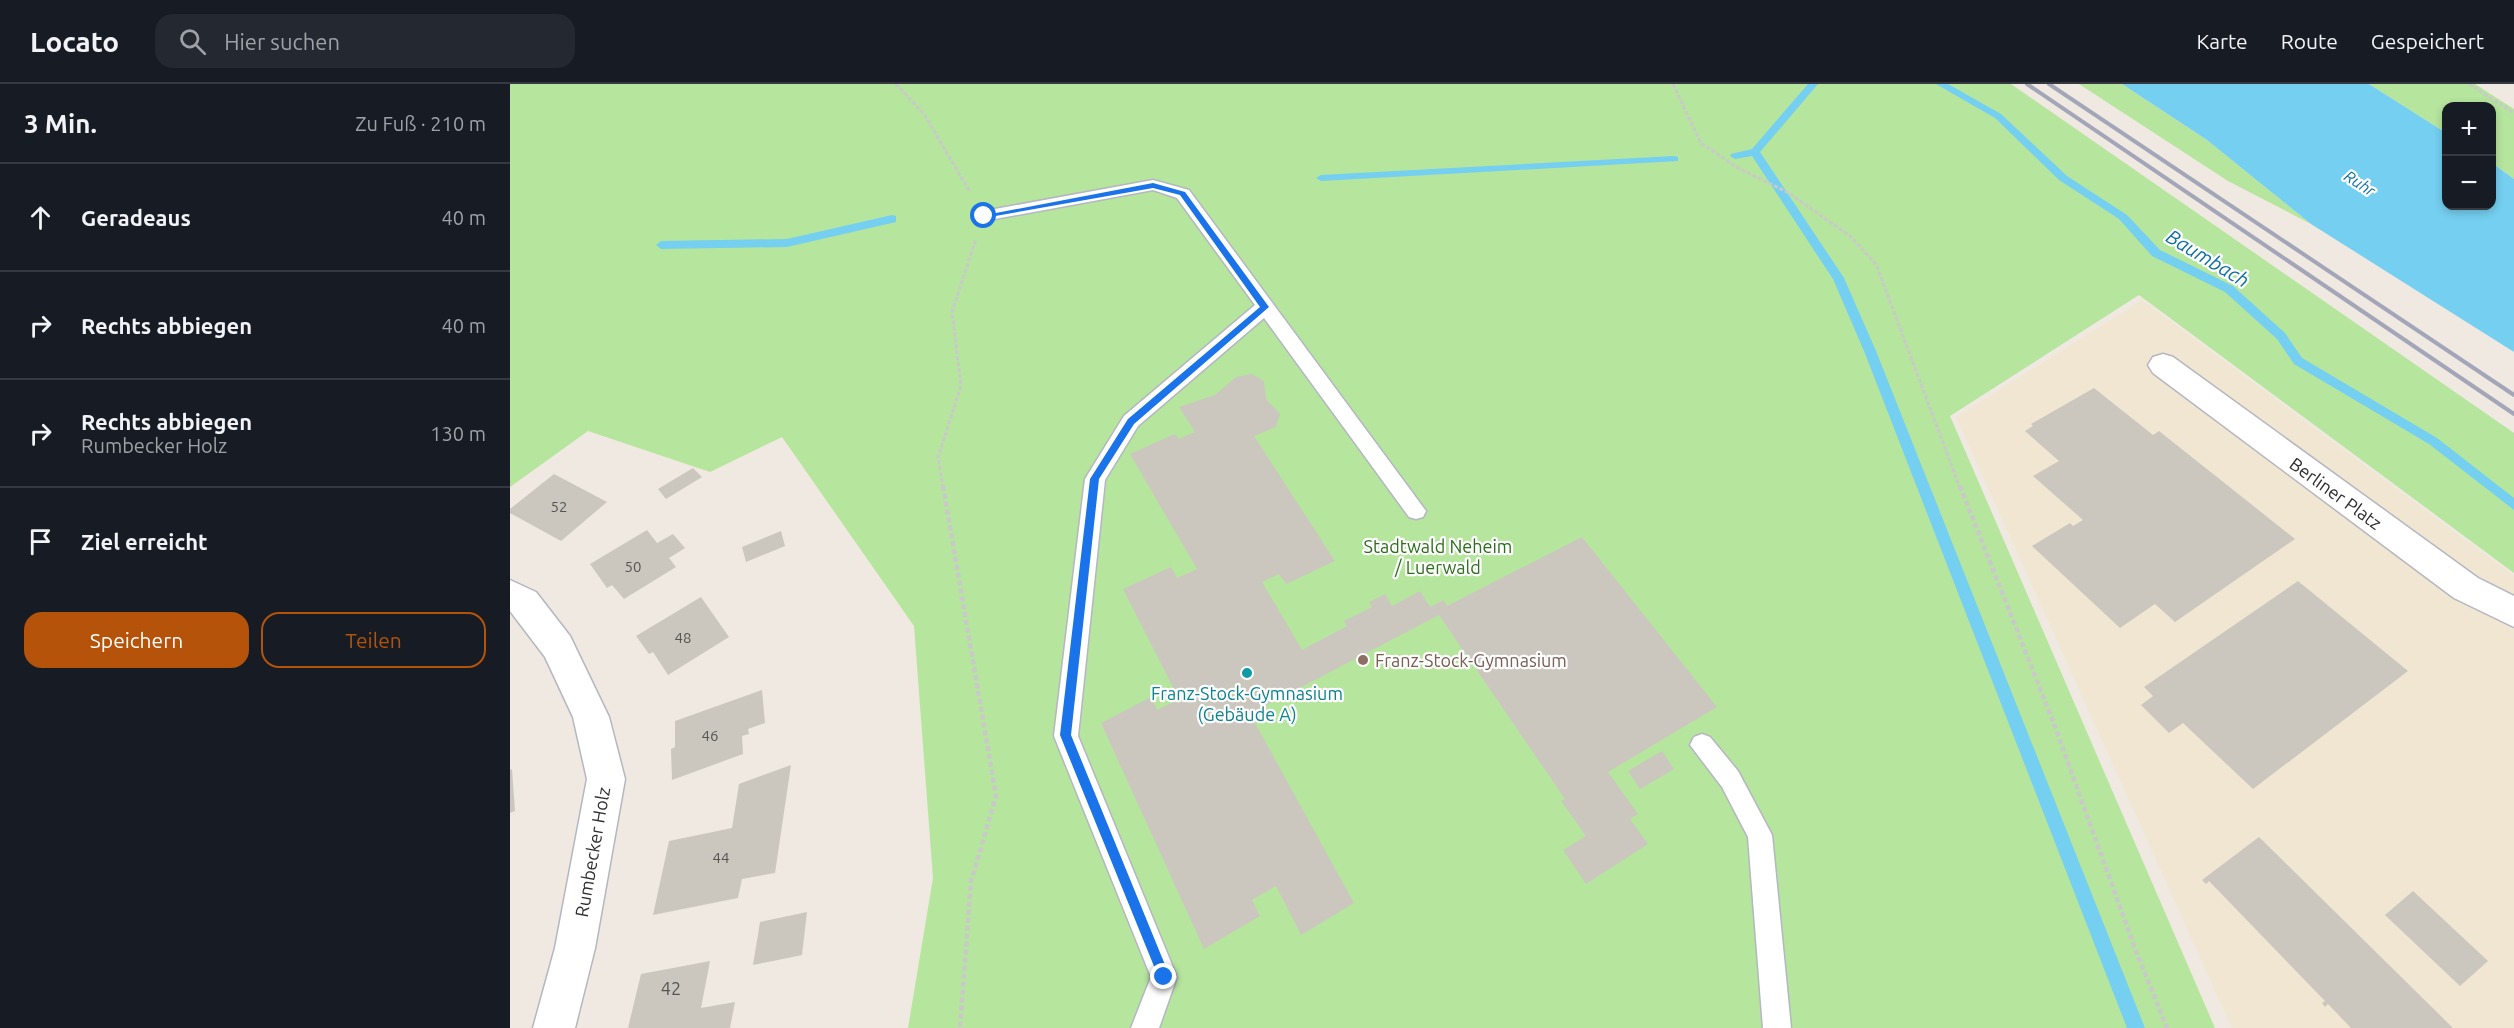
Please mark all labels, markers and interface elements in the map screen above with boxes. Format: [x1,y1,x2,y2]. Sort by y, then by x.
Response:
search box [155,14,575,68]
icon: search [176,25,209,58]
text: Locato [30,26,119,57]
text: Hier suchen [224,29,340,54]
text: Karte [2196,29,2248,53]
text: Route [2281,29,2338,53]
text: Gespeichert [2371,29,2484,53]
map controls [2442,102,2496,210]
button: + [2442,102,2496,156]
text: 3 Min. [24,109,97,138]
text: Zu Fuß · 210 m [355,112,486,135]
button: − [2442,156,2496,210]
water label: Ruhr [2341,166,2380,200]
icon: ahead [24,201,57,234]
route start [970,202,996,228]
text: Geradeaus [81,205,191,230]
text: 40 m [442,206,486,229]
water label: Baumbach [2162,224,2254,292]
icon: right [24,309,57,342]
text: Rechts abbiegen [81,313,252,338]
text: 40 m [442,314,486,337]
text: Rechts abbiegen [81,409,252,434]
icon: right [24,417,57,450]
text: 130 m [430,422,486,445]
text: Rumbecker Holz [81,434,227,457]
street label: Berliner Platz [2286,453,2386,533]
house number: 52 [551,498,567,515]
icon: arrive [24,525,57,558]
text: Ziel erreicht [81,529,208,554]
park label: Stadtwald Neheim / Luerwald [1364,536,1512,577]
house number: 50 [625,558,641,575]
button: Speichern [24,612,249,668]
button: Teilen [261,612,486,668]
house number: 48 [675,629,691,646]
place label: Franz-Stock-Gymnasium [1375,650,1567,670]
marker: Franz-Stock-Gymnasium [1356,653,1370,667]
marker: Franz-Stock-Gymnasium (Gebäude A) [1240,666,1254,680]
place label: Franz-Stock-Gymnasium (Gebäude A) [1151,683,1343,725]
house number: 46 [702,727,718,744]
street label: Rumbecker Holz [571,785,613,919]
house number: 44 [713,849,729,866]
route end [1150,963,1176,989]
house number: 42 [661,978,681,998]

